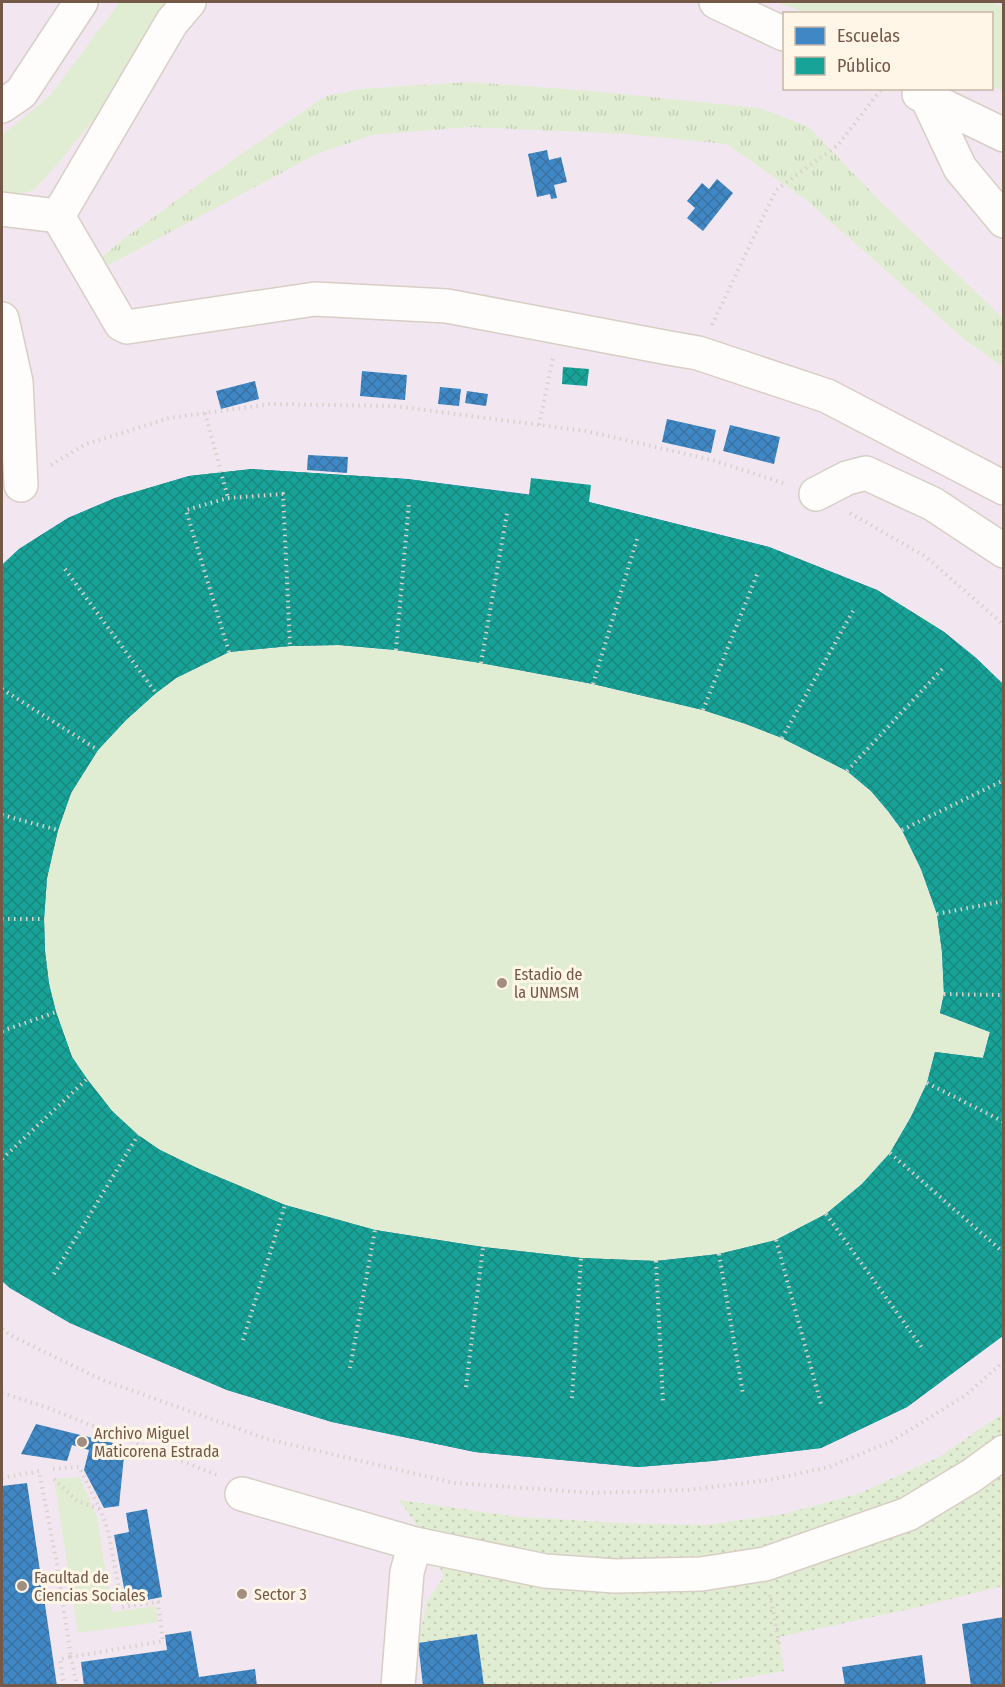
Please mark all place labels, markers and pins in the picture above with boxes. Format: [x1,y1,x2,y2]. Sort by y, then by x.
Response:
place label: Estadio de la UNMSM [514,965,583,1002]
marker: Estadio de la UNMSM [495,976,509,990]
place label: Archivo Miguel Maticorena Estrada [94,1424,220,1461]
marker: Archivo Miguel Maticorena Estrada [75,1435,89,1449]
place label: Facultad de Ciencias Sociales [34,1568,146,1605]
marker: Facultad de Ciencias Sociales [15,1579,29,1593]
place label: Sector 3 [254,1585,307,1604]
marker: Sector 3 [235,1587,249,1601]

